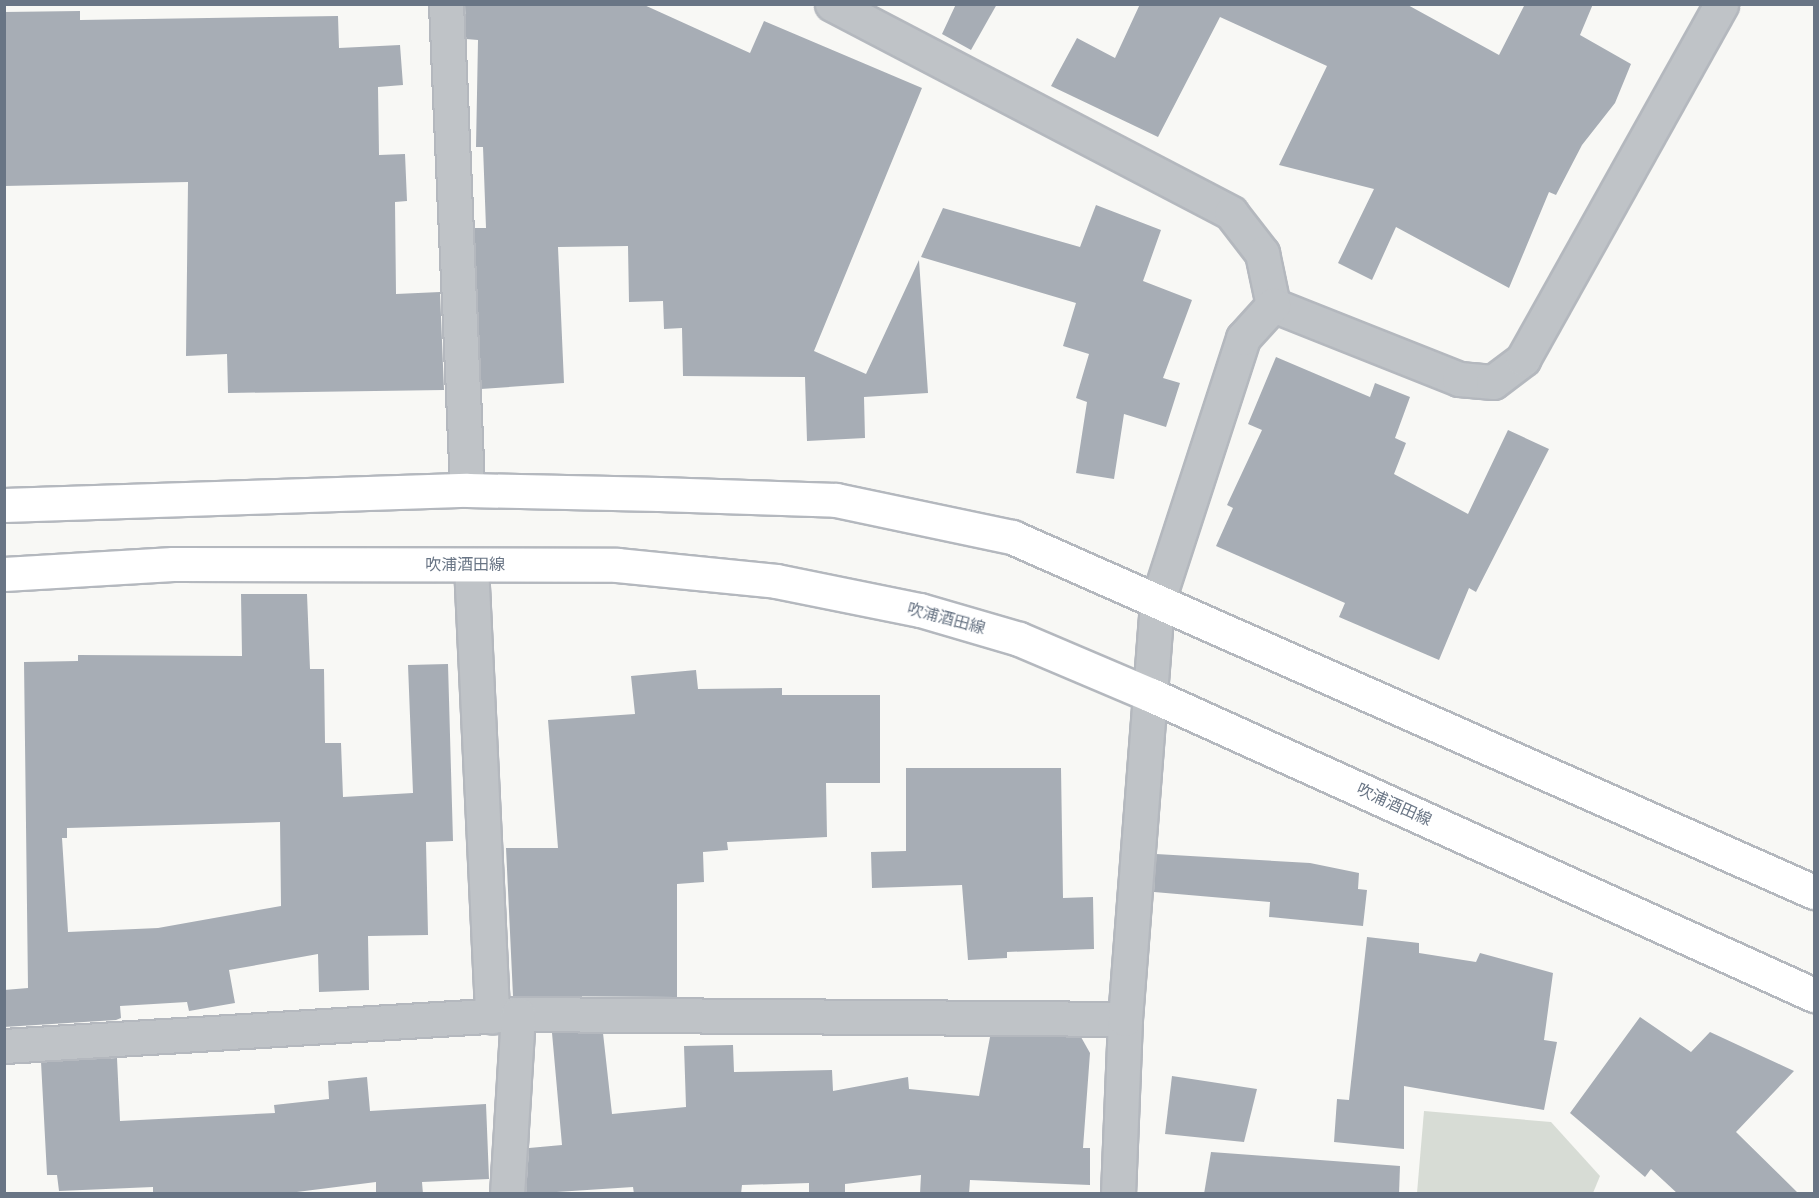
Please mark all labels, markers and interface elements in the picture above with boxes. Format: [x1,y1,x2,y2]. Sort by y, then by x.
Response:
street label: 吹浦酒田線 [425,555,505,575]
street label: 吹浦酒田線 [905,599,987,639]
street label: 吹浦酒田線 [1354,780,1434,830]

